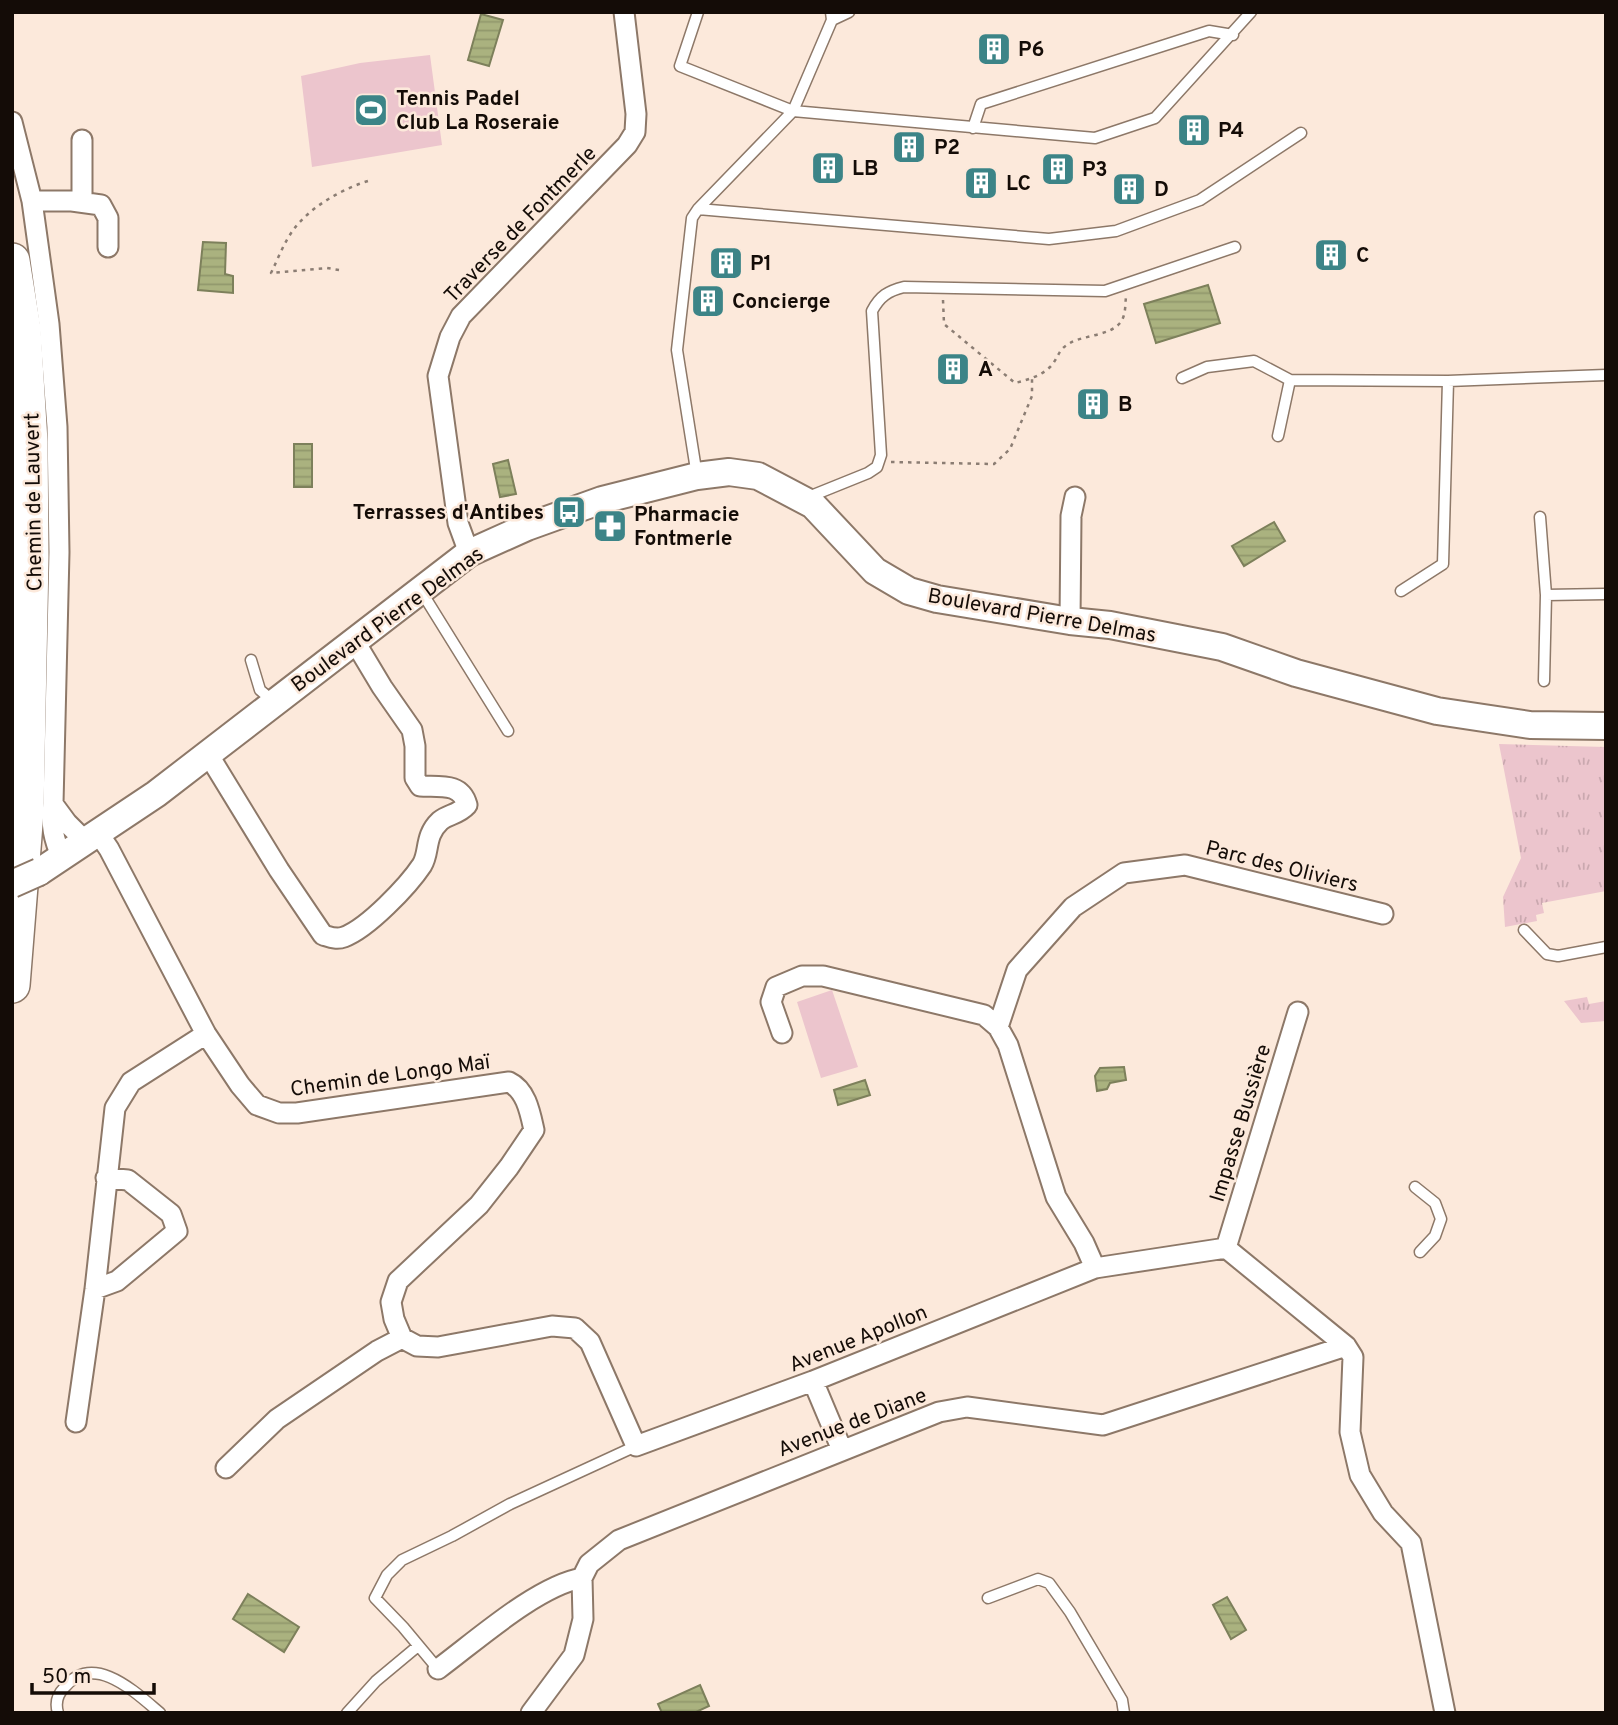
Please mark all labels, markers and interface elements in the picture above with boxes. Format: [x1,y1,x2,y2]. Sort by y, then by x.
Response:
building icon: P6 [975,30,1013,68]
place label: P6 [1018,37,1044,64]
place label: Tennis Padel Club La Roseraie [396,86,559,137]
sports icon: Tennis Padel Club La Roseraie [352,91,390,129]
building icon: P4 [1175,111,1213,149]
place label: P4 [1218,118,1244,145]
building icon: P2 [890,128,928,166]
place label: P2 [934,135,960,162]
street label: Traverse de Fontmerle [439,141,603,309]
building icon: LB [809,149,847,187]
building icon: P3 [1039,150,1077,188]
place label: LB [852,156,878,183]
place label: P3 [1082,157,1108,184]
building icon: LC [962,164,1000,202]
building icon: D [1110,170,1148,208]
place label: LC [1006,171,1031,198]
place label: D [1154,177,1169,204]
building icon: C [1312,236,1350,274]
place label: C [1356,243,1369,270]
building icon: P1 [707,244,745,282]
place label: P1 [750,251,772,278]
building icon: Concierge [689,282,727,320]
place label: Concierge [732,289,830,316]
building icon: A [934,350,972,388]
place label: A [978,357,993,384]
building icon: B [1074,385,1112,423]
place label: B [1118,392,1133,419]
street label: Chemin de Lauvert [19,412,50,591]
bus stop icon: Terrasses d'Antibes [550,493,588,531]
place label: Terrasses d'Antibes [353,500,544,527]
place label: Pharmacie Fontmerle [634,502,739,553]
pharmacy icon: Pharmacie Fontmerle [591,507,629,545]
street label: Boulevard Pierre Delmas [286,541,490,699]
street label: Boulevard Pierre Delmas [925,583,1158,650]
street label: Parc des Oliviers [1202,835,1361,899]
street label: Impasse Bussière [1205,1041,1278,1206]
street label: Chemin de Longo Maï [288,1049,493,1104]
street label: Avenue Apollon [785,1299,932,1379]
street label: Avenue de Diane [774,1383,931,1464]
scale bar [32,1652,154,1696]
text: 50 m [42,1664,91,1691]

